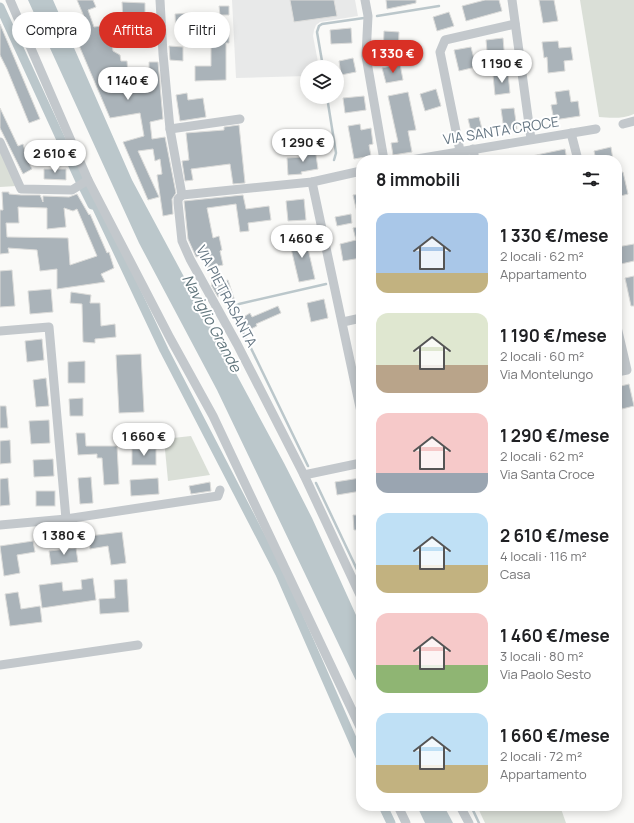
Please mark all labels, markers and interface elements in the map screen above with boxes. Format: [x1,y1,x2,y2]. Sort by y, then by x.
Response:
chip: Compra [12,12,91,48]
chip: Affitta [99,12,166,48]
chip: Filtri [174,12,230,48]
pin: 1 330 € [356,40,430,74]
text: 1 330 € [371,44,415,62]
pin: 1 190 € [465,50,539,84]
text: 1 190 € [481,54,523,72]
map controls [300,60,344,104]
button: layers [300,60,344,104]
pin: 1 140 € [91,67,165,101]
text: 1 140 € [107,71,149,89]
street label: VIA SANTA CROCE [442,111,560,149]
pin: 1 290 € [266,129,340,163]
text: 1 290 € [281,133,325,151]
pin: 2 610 € [18,140,92,174]
text: 2 610 € [33,144,77,162]
text: 8 immobili [376,168,460,191]
icon: filters [580,168,602,190]
text: 1 330 €/mese [500,224,608,247]
pin: 1 460 € [265,225,339,259]
text: 1 460 € [280,229,324,247]
icon: home [408,229,456,277]
street label: VIA PIETRASANTA [192,242,262,350]
text: 2 locali · 62 m² [500,247,584,265]
text: Appartamento [500,265,587,283]
water label: Naviglio Grande [177,271,247,377]
text: 1 190 €/mese [500,324,607,347]
icon: home [408,329,456,377]
text: 2 locali · 60 m² [500,347,584,365]
text: Via Montelungo [500,365,593,383]
pin: 1 660 € [107,423,181,457]
text: 1 290 €/mese [500,424,609,447]
text: 1 660 € [122,427,166,445]
icon: home [408,429,456,477]
text: 2 locali · 62 m² [500,447,584,465]
text: Via Santa Croce [500,465,595,483]
pin: 1 380 € [27,522,101,556]
text: 2 610 €/mese [500,524,609,547]
text: 1 380 € [42,526,86,544]
icon: home [408,529,456,577]
text: 4 locali · 116 m² [500,547,587,565]
text: Casa [500,565,531,583]
text: 1 460 €/mese [500,624,610,647]
icon: home [408,629,456,677]
text: 3 locali · 80 m² [500,647,583,665]
text: Via Paolo Sesto [500,665,591,683]
text: 1 660 €/mese [500,724,610,747]
icon: home [408,729,456,777]
text: 2 locali · 72 m² [500,747,582,765]
text: Appartamento [500,765,587,783]

